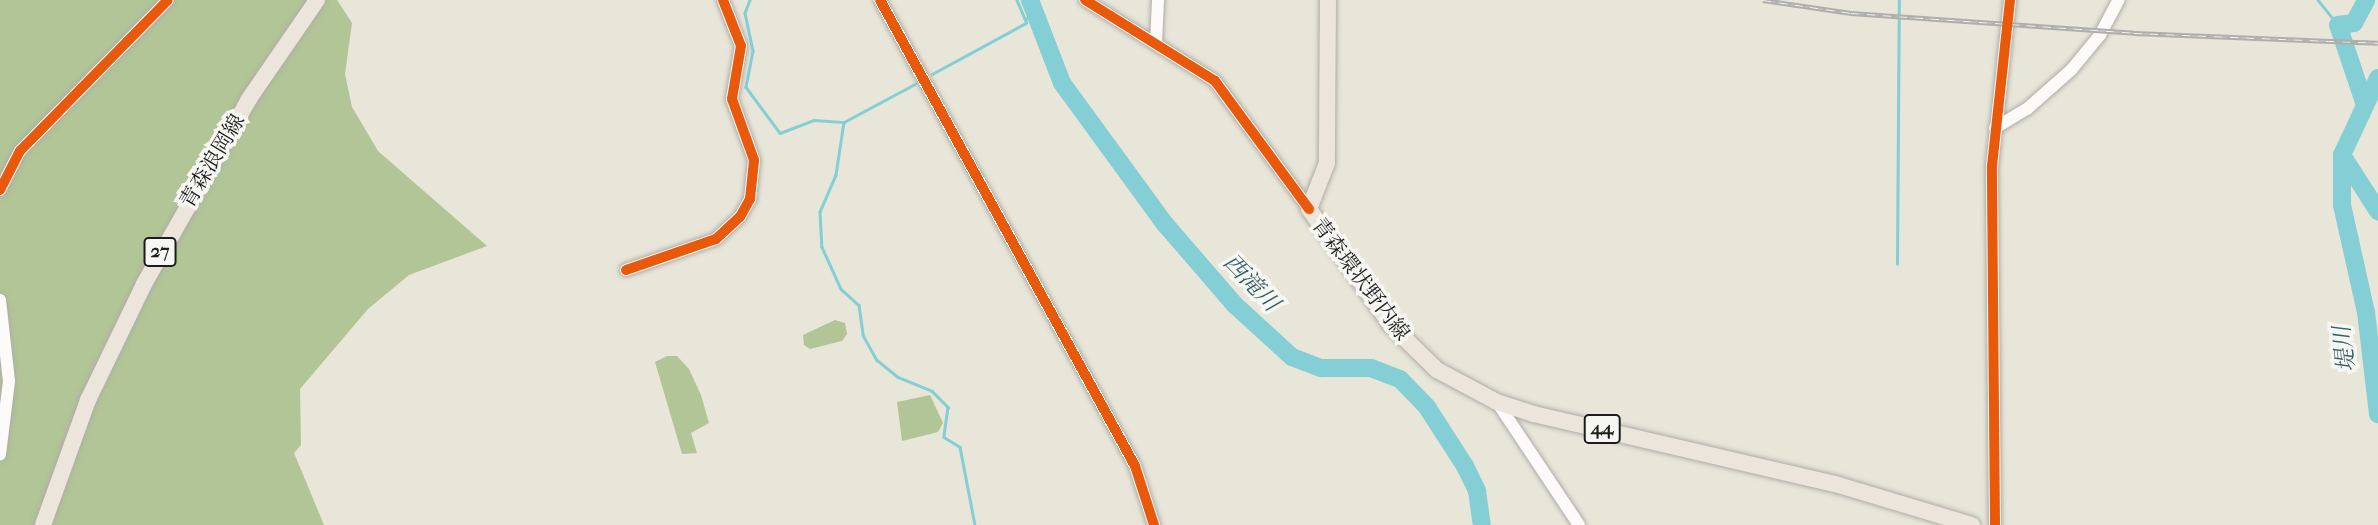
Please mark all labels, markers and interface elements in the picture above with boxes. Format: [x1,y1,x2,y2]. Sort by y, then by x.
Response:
street label: 青森浪岡線 [174,110,250,212]
street label: 青森環状野内線 [1307,213,1415,345]
road number: 27 [142,236,178,268]
water label: 西滝川 [1217,249,1285,317]
water label: 堤川 [2328,324,2362,374]
road number: 44 [1583,414,1621,444]

